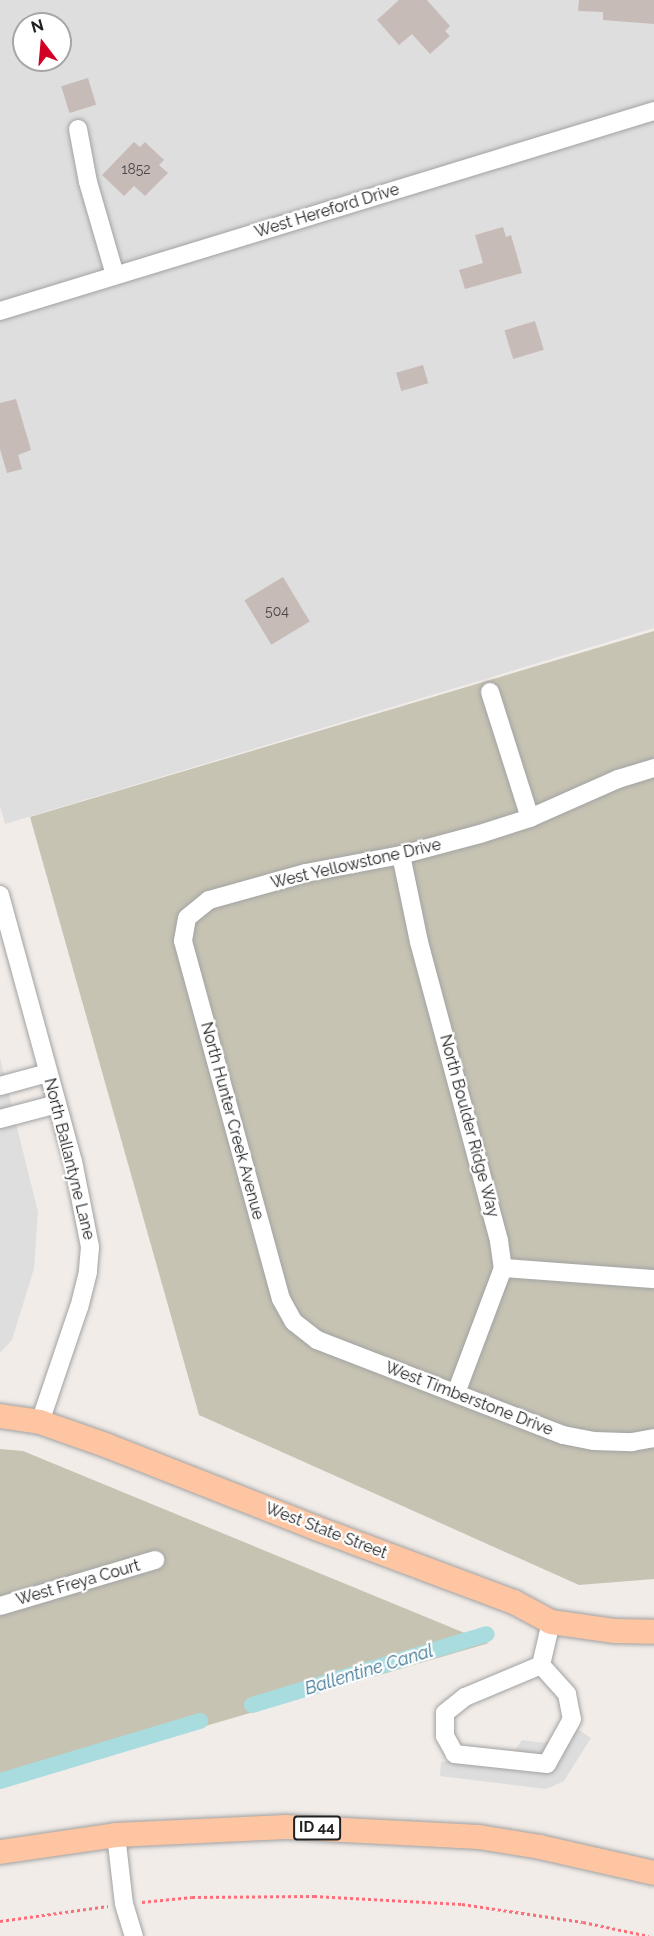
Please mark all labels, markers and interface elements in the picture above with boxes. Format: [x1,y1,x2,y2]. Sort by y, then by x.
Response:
north arrow [12,12,72,72]
text: N [29,15,46,37]
house number: 1852 [121,161,151,177]
street label: West Hereford Drive [252,180,402,242]
house number: 504 [265,603,289,619]
street label: West Yellowstone Drive [269,835,443,893]
street label: North Hunter Creek Avenue [196,1020,268,1222]
street label: North Boulder Ridge Way [435,1032,503,1220]
street label: North Ballantyne Lane [40,1076,98,1242]
street label: West Timberstone Drive [382,1358,556,1440]
street label: West State Street [262,1499,390,1563]
street label: West Freya Court [14,1556,142,1610]
water label: Ballentine Canal [302,1640,436,1700]
road number: ID 44 [293,1816,341,1840]

